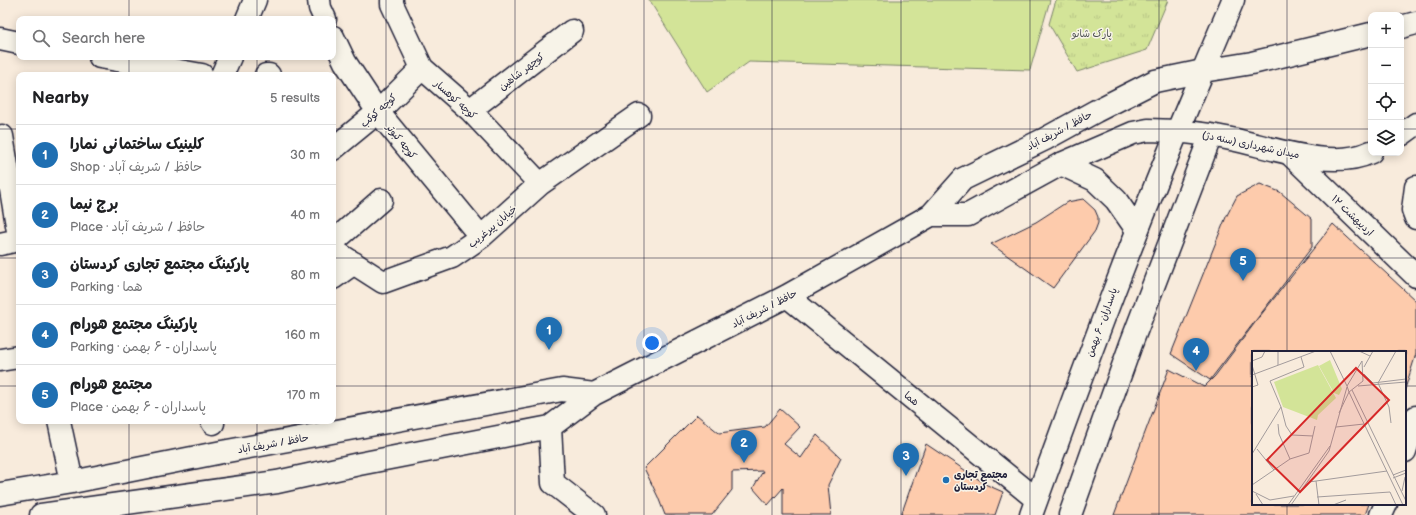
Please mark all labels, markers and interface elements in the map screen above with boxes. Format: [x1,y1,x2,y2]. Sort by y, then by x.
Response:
map controls [1368,12,1404,156]
button: + [1368,12,1404,48]
search box [16,16,336,60]
icon: search [30,27,52,49]
park label: پارک شانو [1071,28,1112,40]
text: Search here [62,29,145,48]
button: − [1368,48,1404,84]
street label: کوچهر شاهین [497,50,547,93]
street label: کوچه کوهسار [431,77,479,122]
button: locate [1368,84,1404,120]
text: Nearby [32,88,89,108]
text: 5 results [270,90,320,106]
street label: کوچه کوکب [358,91,399,130]
street label: حافظ / شریف آباد [1025,109,1094,153]
button: layers [1368,120,1404,156]
street label: کوچه کبوتر [383,121,419,161]
street label: میدان شهرداری (سنه دژ) [1201,129,1301,161]
text: کلینیک ساختمانی نمارا [70,135,204,154]
text: 1 [42,147,48,163]
text: 30 m [290,147,320,163]
text: Shop · حافظ / شریف آباد [70,159,202,175]
street label: ۱۲ اردیبهشت [1329,193,1376,239]
text: برج نیما [70,195,118,214]
street label: خیابان پیرغریب [466,203,519,251]
text: 2 [41,207,49,223]
text: 40 m [290,207,320,223]
text: Place · حافظ / شریف آباد [70,219,205,235]
pin: 5 [1230,248,1256,281]
text: پارکینگ مجتمع تجاری کردستان [70,255,249,274]
text: 3 [41,267,49,283]
text: 80 m [291,267,320,283]
text: Parking · هما [70,279,143,295]
street label: پاسداران - ۶ بهمن [1084,286,1120,359]
street label: حافظ / شریف آباد [730,287,799,331]
text: پارکینگ مجتمع هورام [70,315,197,334]
pin: 1 [536,317,562,350]
text: 4 [41,327,49,343]
text: 160 m [285,327,320,343]
your location [642,333,662,353]
pin: 4 [1183,338,1209,371]
text: Parking · پاسداران - ۶ بهمن [70,339,217,355]
inset map [1252,351,1406,505]
text: مجتمع هورام [70,375,153,394]
text: 5 [41,387,49,403]
text: 170 m [287,387,320,403]
street label: هما [902,389,921,408]
text: Place · پاسداران - ۶ بهمن [70,399,206,415]
pin: 2 [731,430,757,463]
street label: حافظ / شریف آباد [237,432,310,456]
pin: 3 [893,443,919,476]
place label: مجتمع تجاری کردستان [954,469,1008,493]
marker: مجتمع تجاری کردستان [941,475,951,485]

